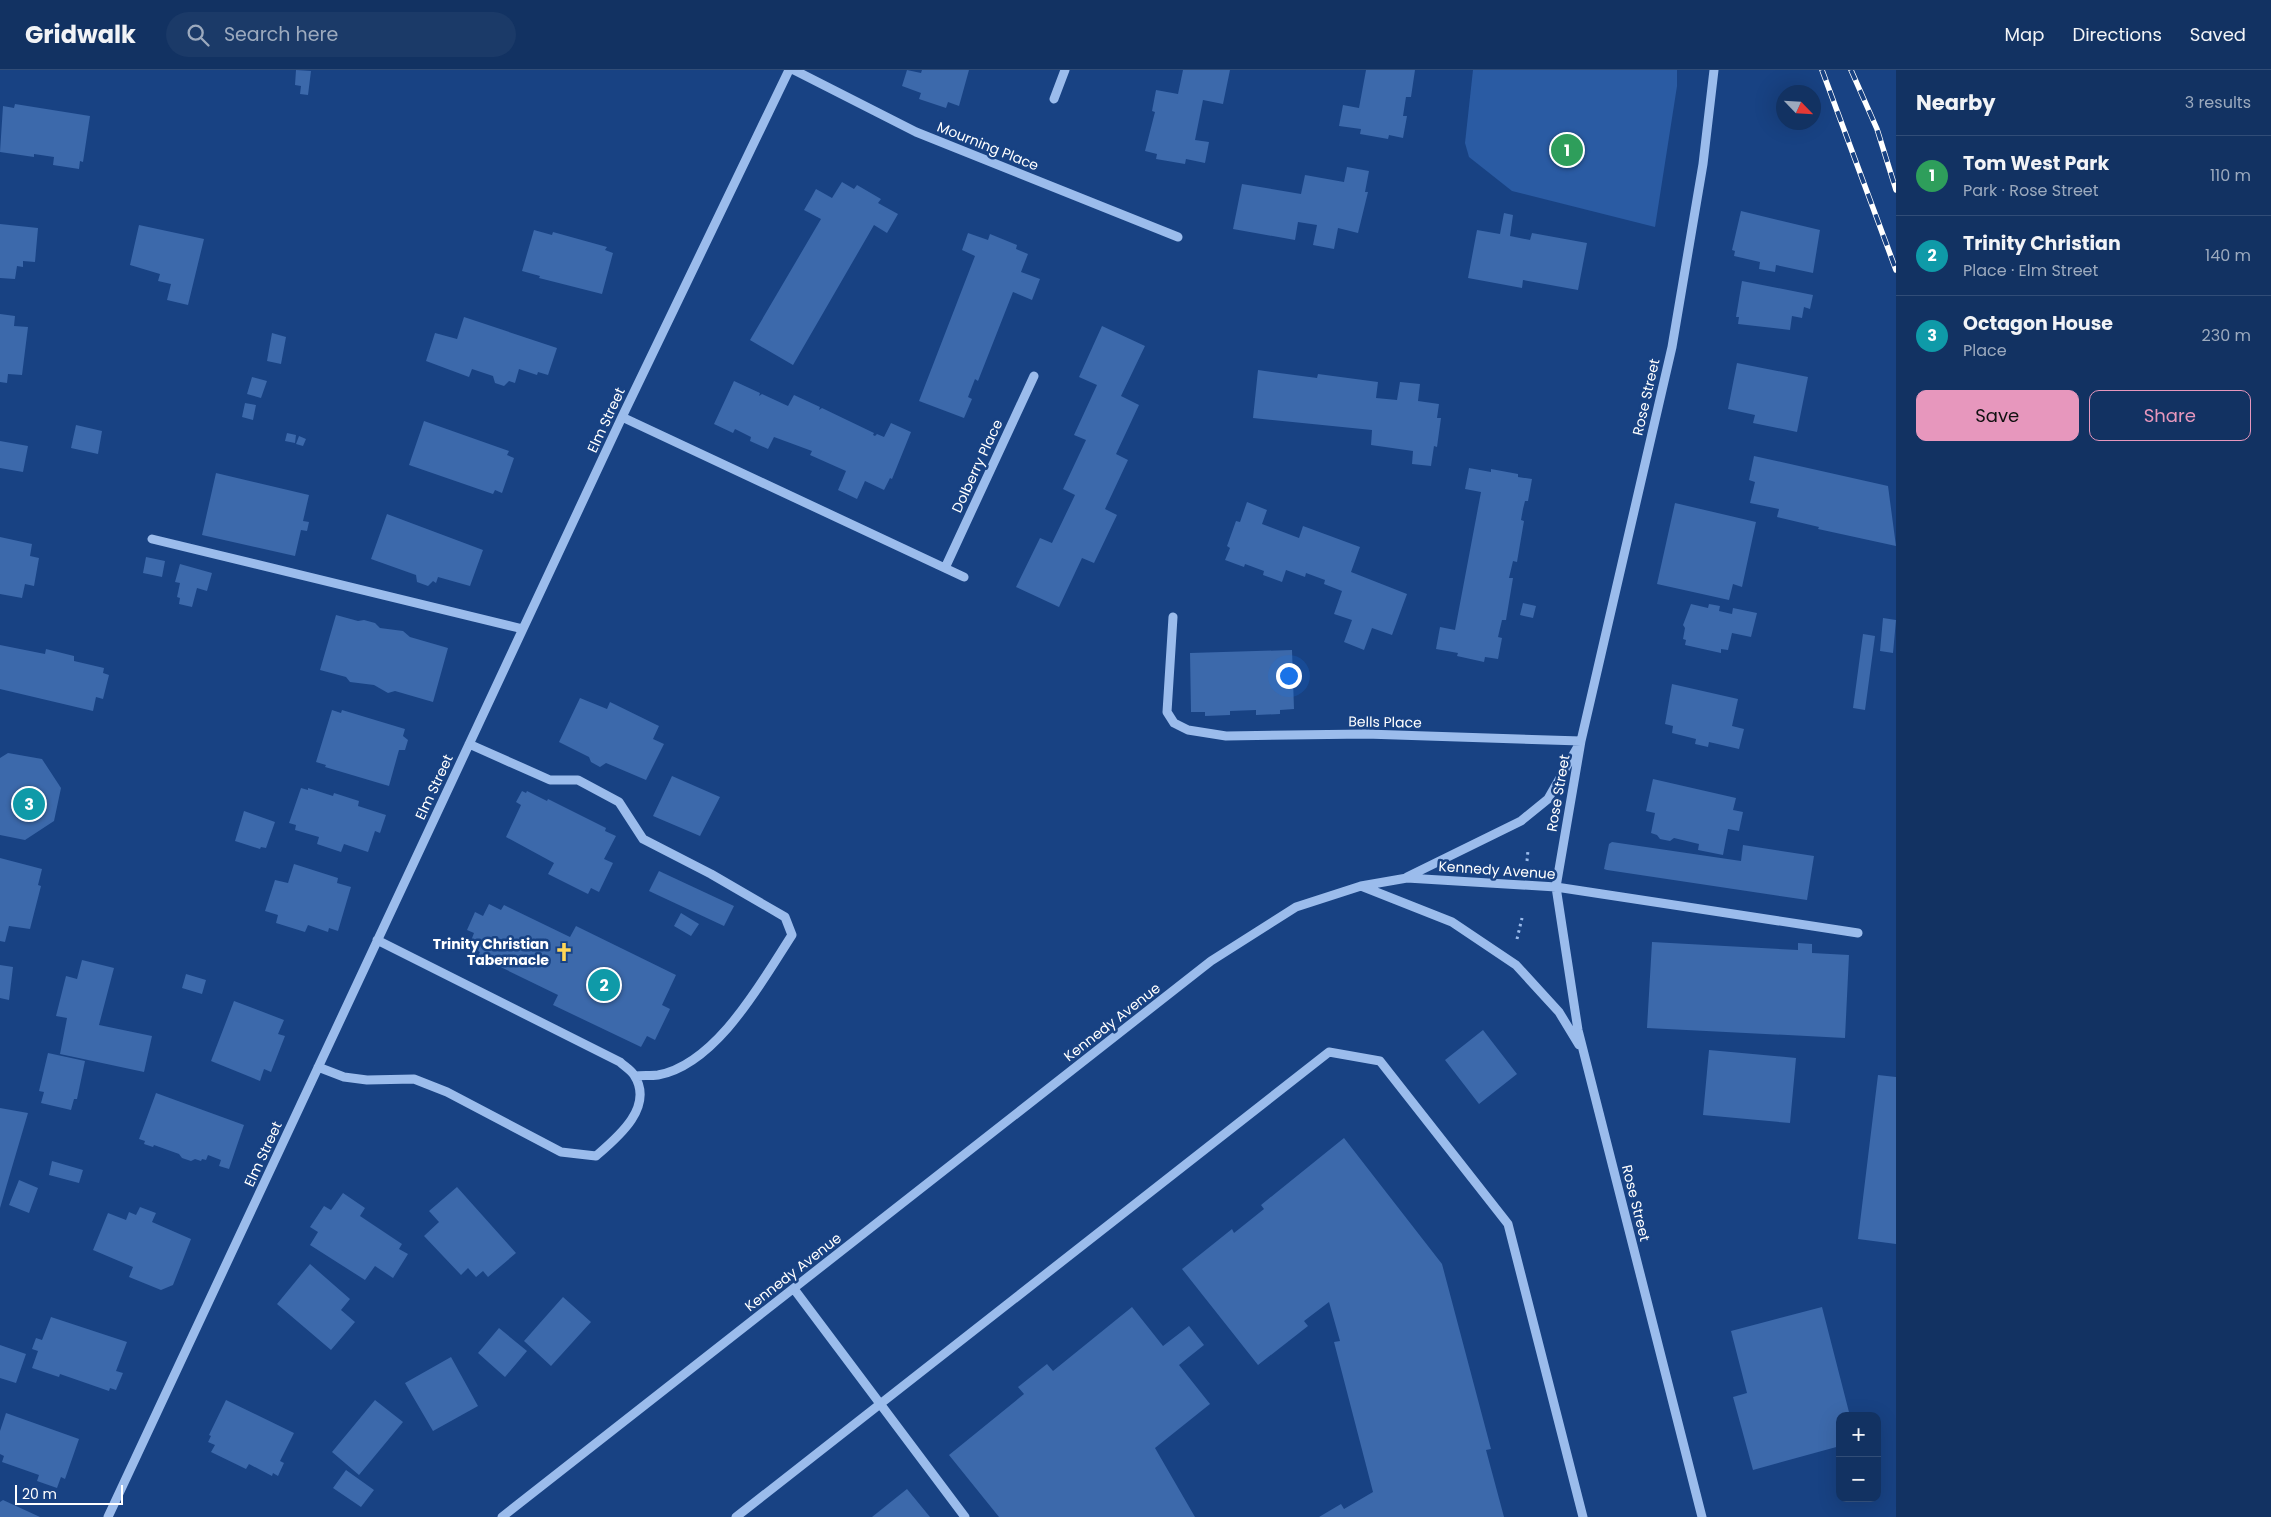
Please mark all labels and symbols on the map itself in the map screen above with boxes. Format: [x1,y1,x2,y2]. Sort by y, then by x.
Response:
north arrow [1776,85,1821,130]
street label: Mourning Place [934,117,1042,176]
pin: 1 [1551,131,1583,169]
street label: Rose Street [1627,357,1665,437]
street label: Elm Street [582,384,630,456]
street label: Dolberry Place [947,416,1007,516]
your location [1276,663,1302,689]
street label: Bells Place [1348,711,1422,733]
street label: Elm Street [410,751,458,823]
street label: Rose Street [1541,753,1575,833]
pin: 3 [13,785,45,823]
street label: Kennedy Avenue [1438,856,1557,884]
place label: Trinity Christian Tabernacle [433,934,549,970]
church icon: Trinity Christian Tabernacle [553,941,575,963]
pin: 2 [588,966,620,1004]
street label: Kennedy Avenue [1060,978,1165,1066]
street label: Elm Street [239,1118,287,1190]
street label: Rose Street [1617,1163,1655,1243]
street label: Kennedy Avenue [741,1228,846,1316]
scale bar [15,1482,122,1505]

